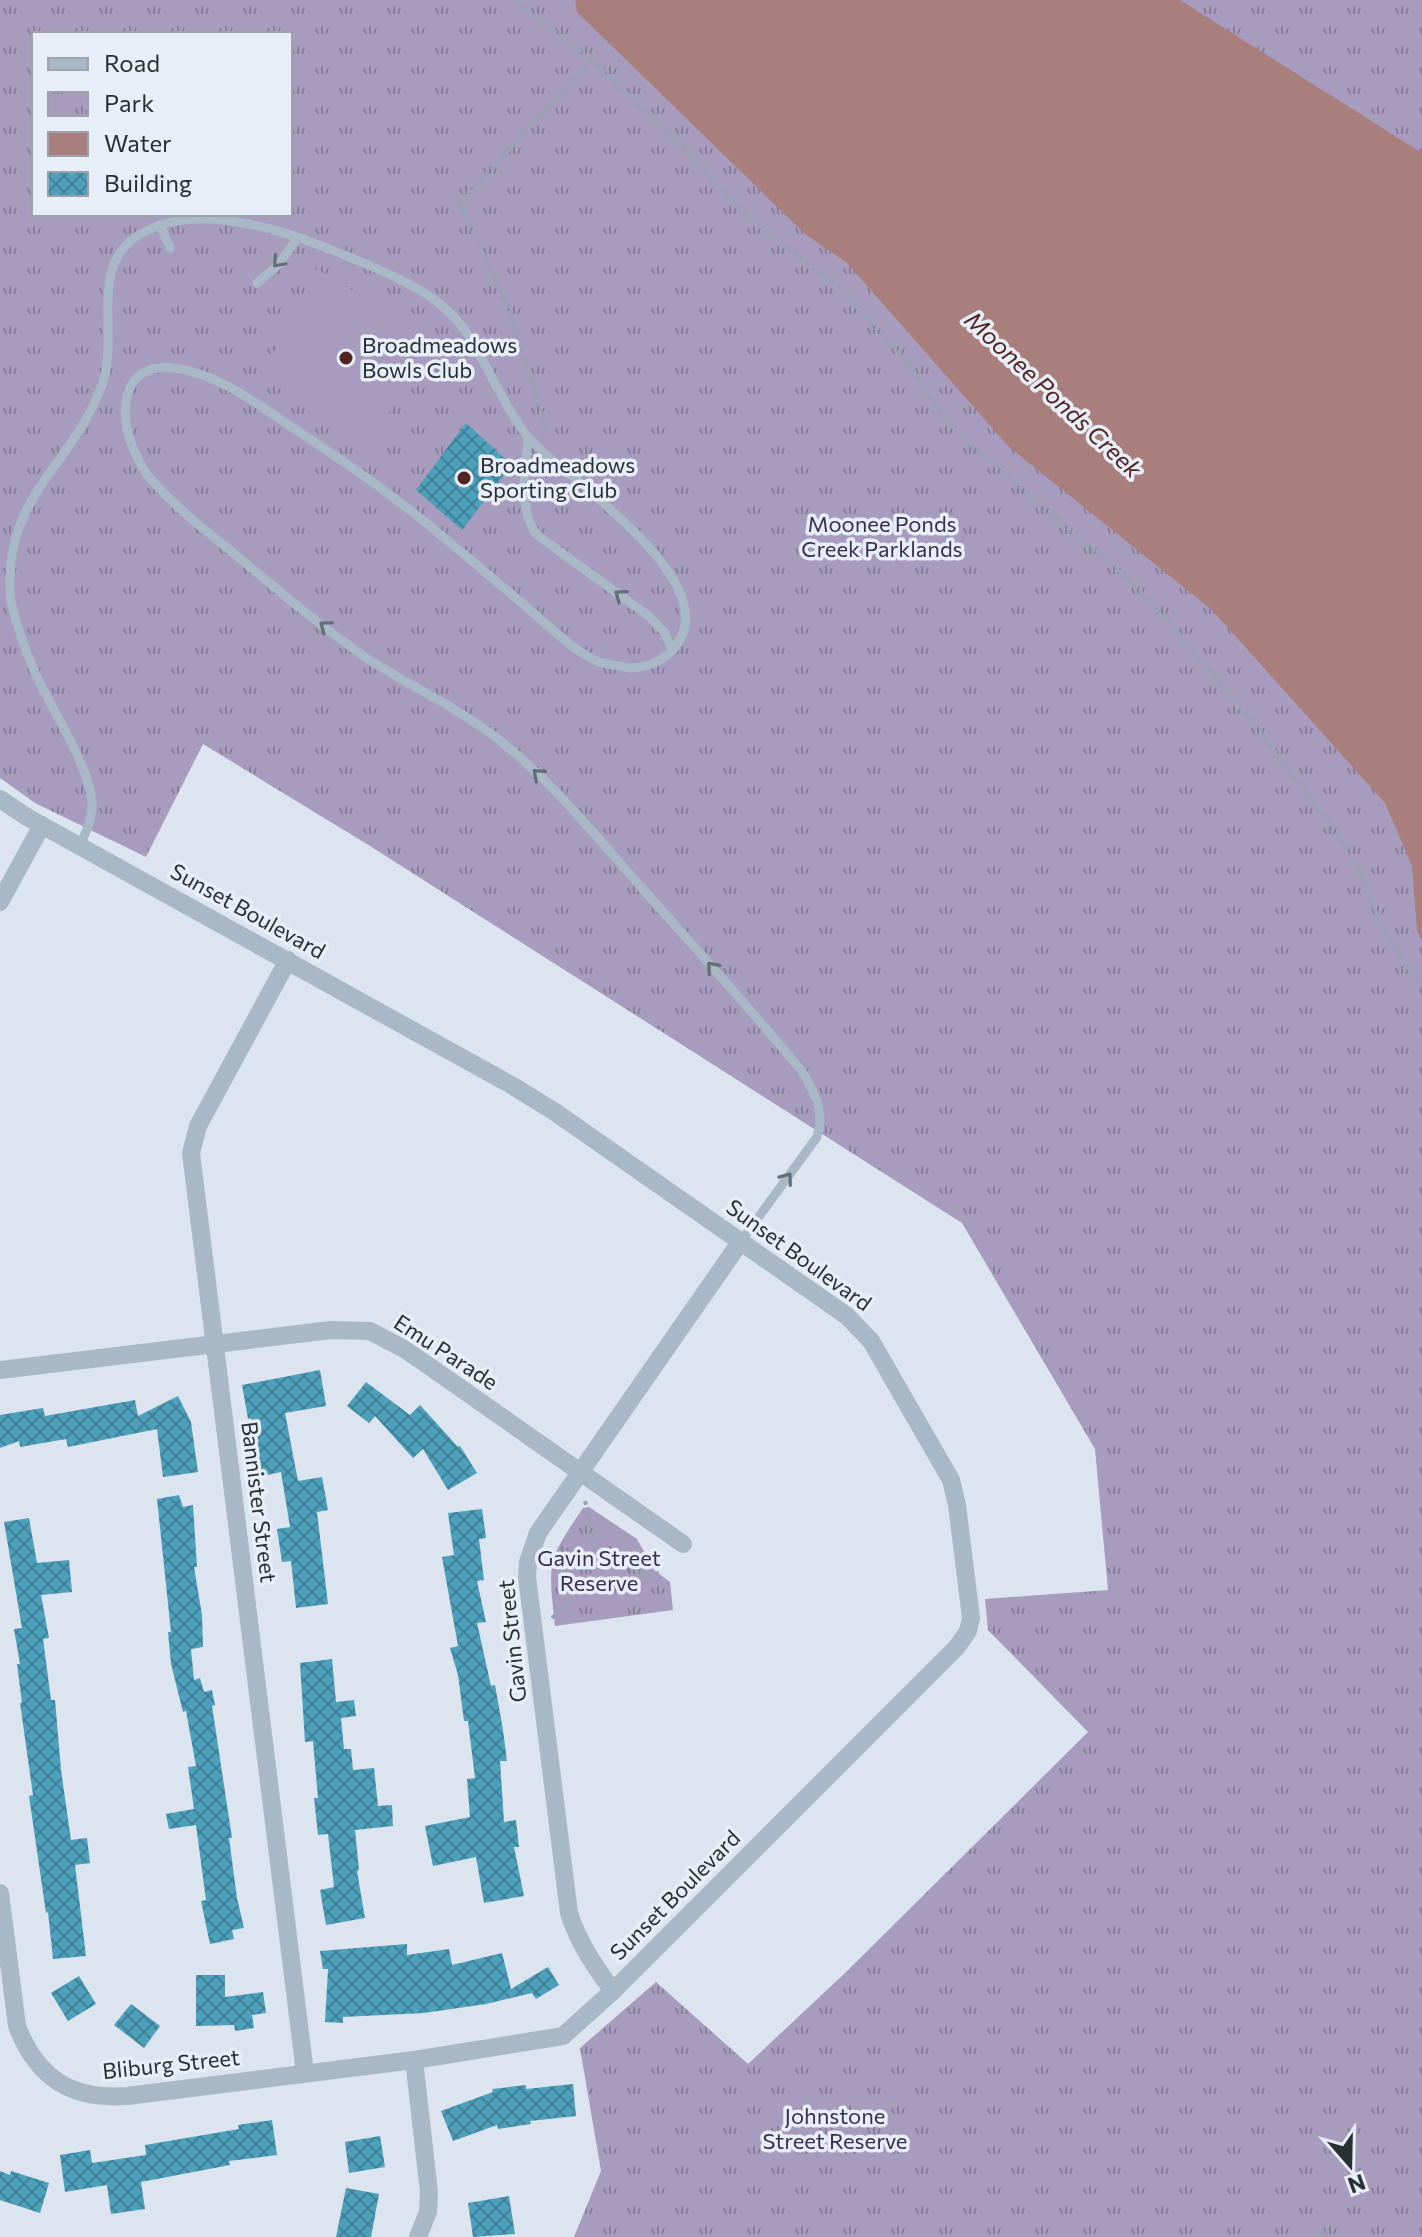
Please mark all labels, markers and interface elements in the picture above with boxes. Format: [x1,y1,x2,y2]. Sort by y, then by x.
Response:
legend [32,32,292,216]
text: Road [104,48,160,77]
text: Park [104,88,154,117]
text: Water [104,128,172,157]
text: Building [104,168,192,197]
one-way arrow [273,253,288,267]
water label: Moonee Ponds Creek [960,304,1149,484]
place label: Broadmeadows Bowls Club [362,331,517,383]
marker: Broadmeadows Bowls Club [337,349,355,367]
place label: Broadmeadows Sporting Club [480,451,635,503]
marker: Broadmeadows Sporting Club [455,469,473,487]
park label: Moonee Ponds Creek Parklands [801,510,963,562]
one-way arrow [614,590,628,605]
one-way arrow [319,621,334,635]
one-way arrow [532,769,547,783]
street label: Sunset Boulevard [166,857,330,964]
one-way arrow [707,961,721,976]
one-way arrow [777,1173,792,1187]
street label: Sunset Boulevard [721,1193,877,1316]
street label: Emu Parade [389,1308,503,1395]
street label: Bannister Street [236,1420,283,1584]
park label: Gavin Street Reserve [537,1544,661,1596]
street label: Gavin Street [492,1578,531,1704]
street label: Sunset Boulevard [604,1824,745,1965]
street label: Bliburg Street [101,2043,241,2084]
park label: Johnstone Street Reserve [763,2102,907,2154]
north arrow [1310,2125,1390,2205]
text: N [1345,2169,1369,2200]

